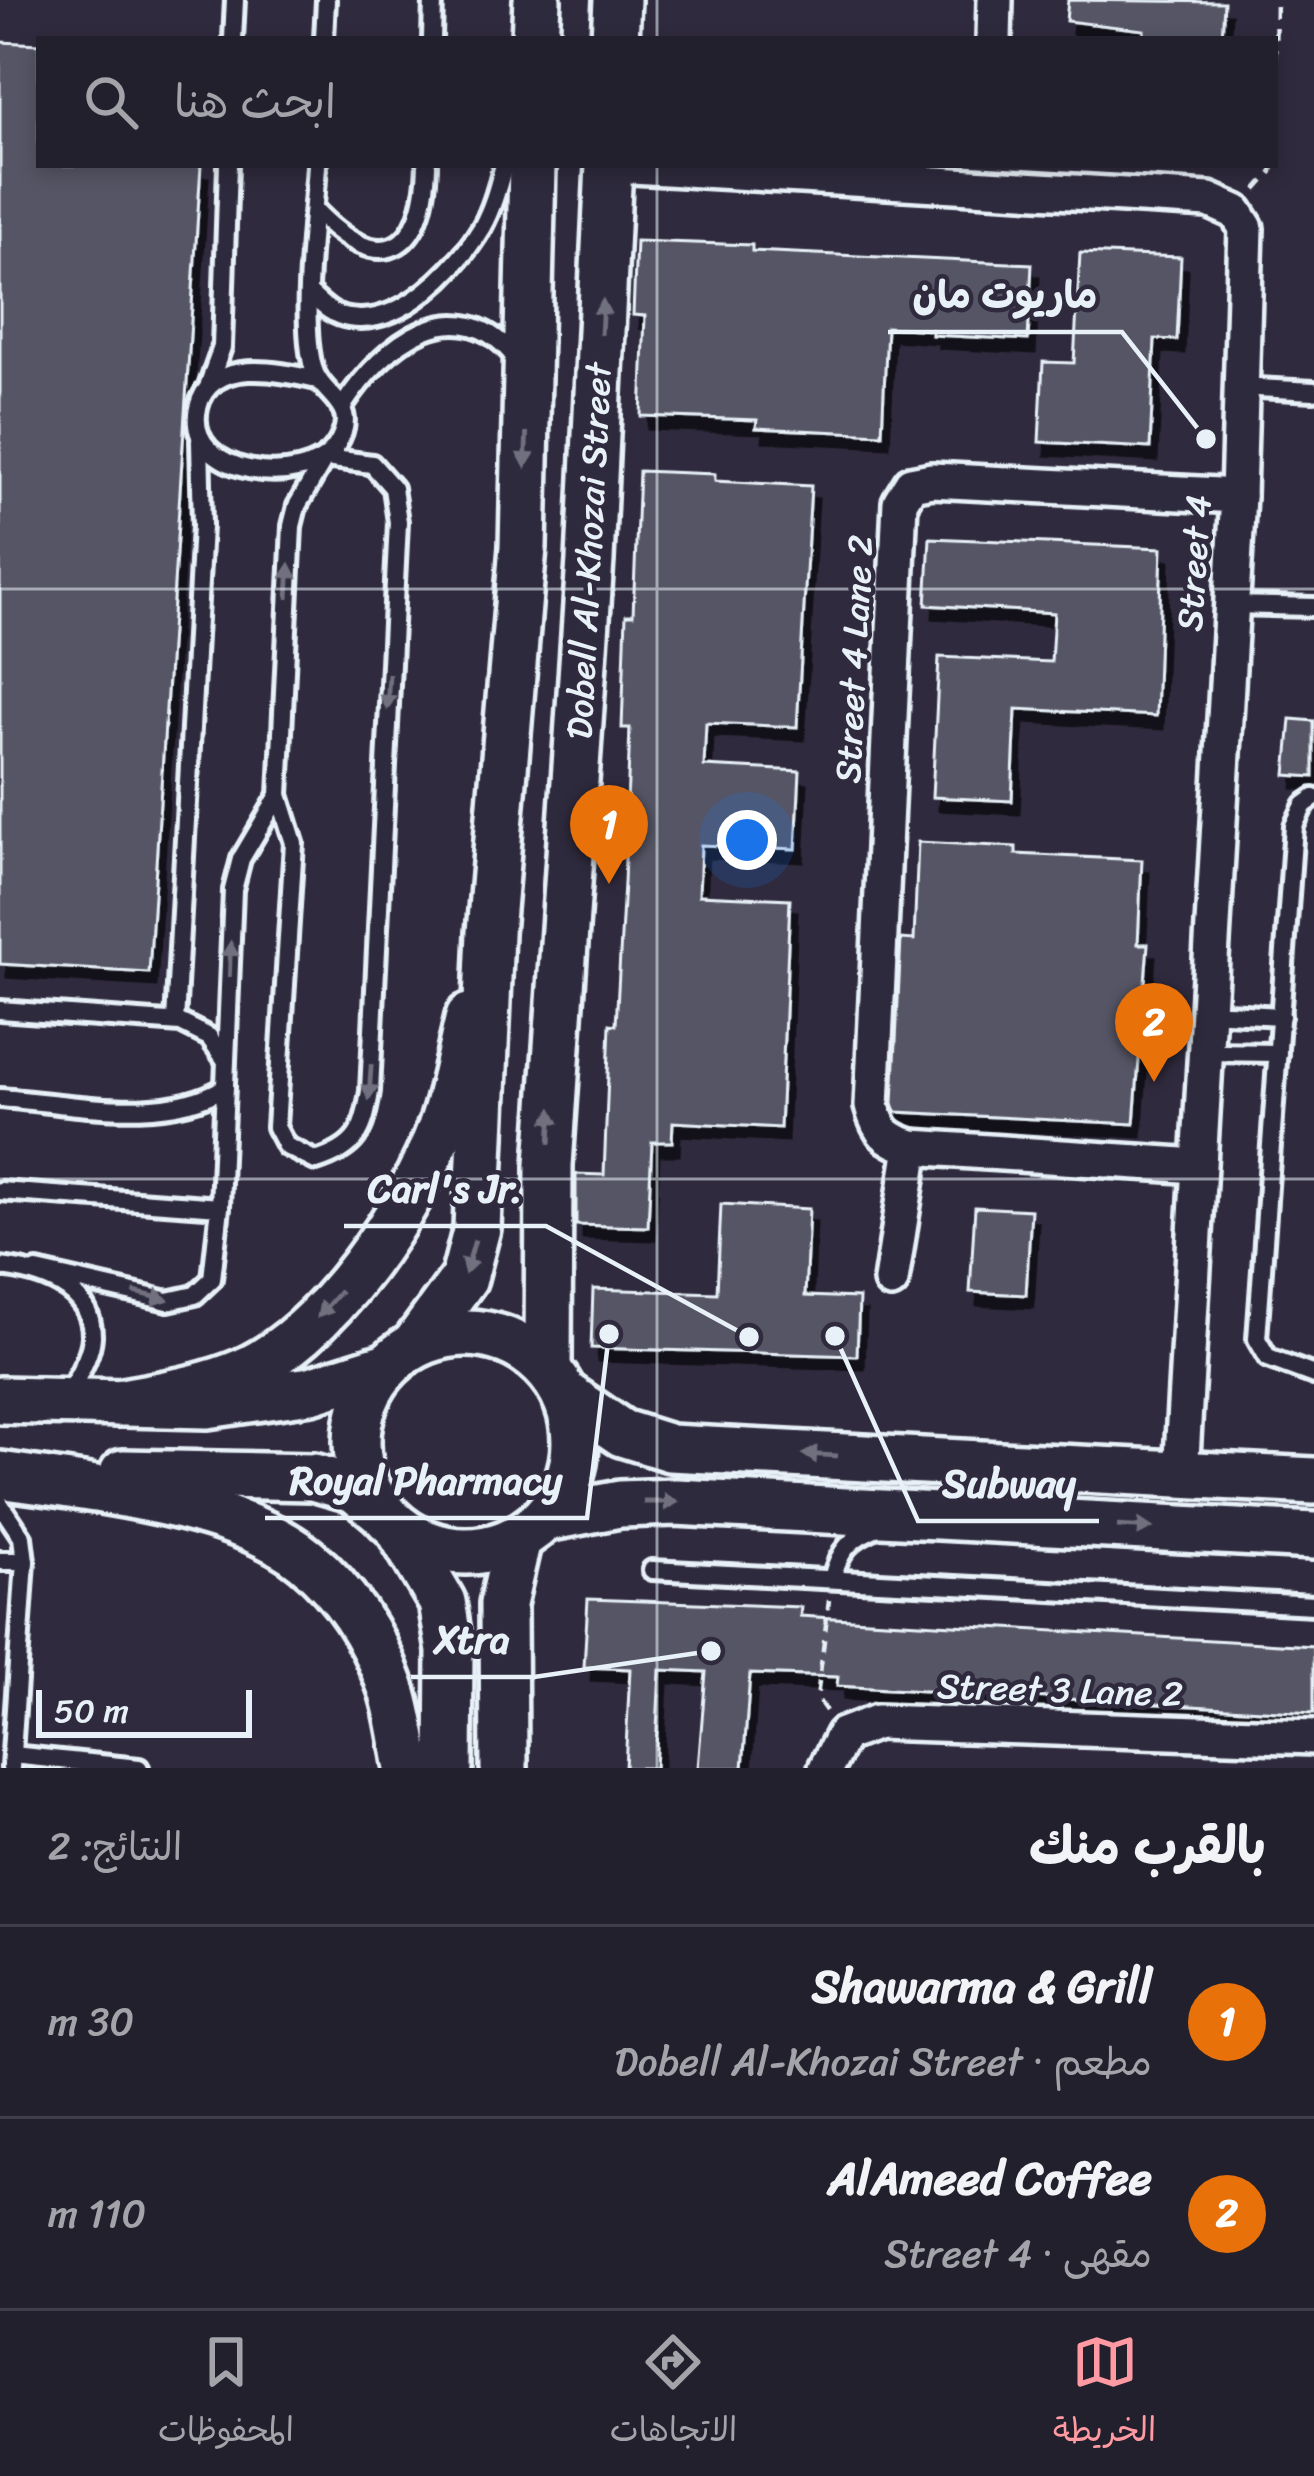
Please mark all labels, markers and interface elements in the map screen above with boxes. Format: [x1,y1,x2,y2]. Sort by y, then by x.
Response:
search box [36,36,1278,168]
text: ابحث هنا [174,62,336,142]
icon: search [78,69,144,135]
callout: ماريوت مان [888,257,1122,332]
text: ماريوت مان [912,260,1098,329]
one-way arrow [593,297,612,335]
street label: Dobell Al-Khozai Street [547,360,631,741]
one-way arrow [516,432,535,470]
street label: Street 4 [1157,493,1231,633]
street label: Street 4 Lane 2 [816,533,892,785]
one-way arrow [280,561,299,599]
one-way arrow [378,674,397,712]
pin: 1 [570,785,648,884]
your location [717,810,777,870]
one-way arrow [221,939,240,977]
pin: 2 [1115,983,1193,1082]
one-way arrow [360,1063,379,1101]
one-way arrow [542,1107,561,1144]
callout: Carl's Jr. [344,1151,546,1226]
text: Carl's Jr. [367,1154,522,1223]
one-way arrow [459,1239,478,1276]
one-way arrow [133,1287,171,1306]
one-way arrow [316,1290,343,1319]
callout: Royal Pharmacy [265,1443,587,1518]
one-way arrow [800,1445,838,1464]
text: Royal Pharmacy [289,1446,563,1515]
callout: Subway [918,1446,1099,1521]
text: Subway [941,1449,1077,1518]
one-way arrow [643,1492,681,1512]
one-way arrow [1117,1518,1155,1537]
callout: Xtra [411,1602,534,1677]
text: Xtra [432,1605,510,1674]
street label: Street 3 Lane 2 [936,1654,1184,1726]
text: 50 m [54,1682,129,1740]
scale bar [36,1684,252,1737]
text: بالقرب منك [1029,1801,1266,1891]
text: النتائج: 2 [48,1812,182,1881]
text: Shawarma & Grill [812,1947,1152,2027]
text: 30 m [48,1987,134,2056]
text: 1 [1219,1987,1235,2056]
text: مطعم · Dobell Al-Khozai Street [615,2027,1152,2096]
text: AlAmeed Coffee [828,2139,1152,2219]
text: 110 m [48,2179,146,2248]
text: 2 [1216,2179,1238,2248]
text: مقهى · Street 4 [884,2219,1152,2288]
tab: المحفوظات [158,2329,294,2459]
tab: الاتجاهات [610,2329,737,2459]
tab: الخريطة [1053,2329,1156,2459]

